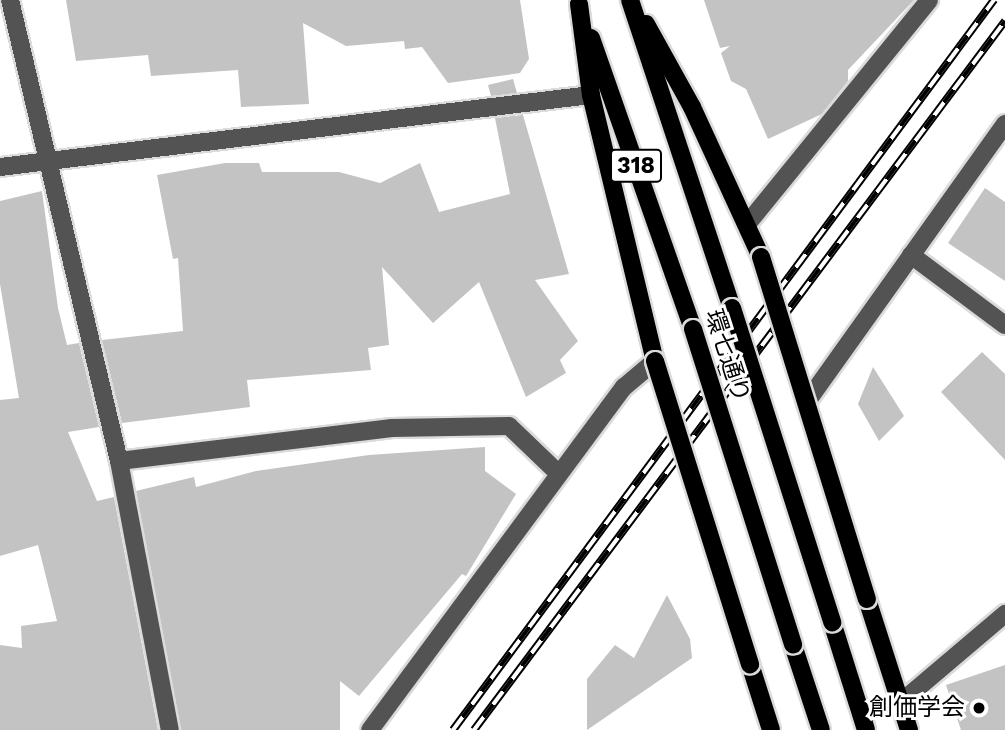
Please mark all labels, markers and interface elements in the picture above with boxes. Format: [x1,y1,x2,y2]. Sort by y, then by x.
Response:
road number: 318 [610,146,662,186]
street label: 環七通り [698,306,756,406]
place label: 創価学会 [869,694,965,722]
marker: 創価学会 [971,700,987,716]

